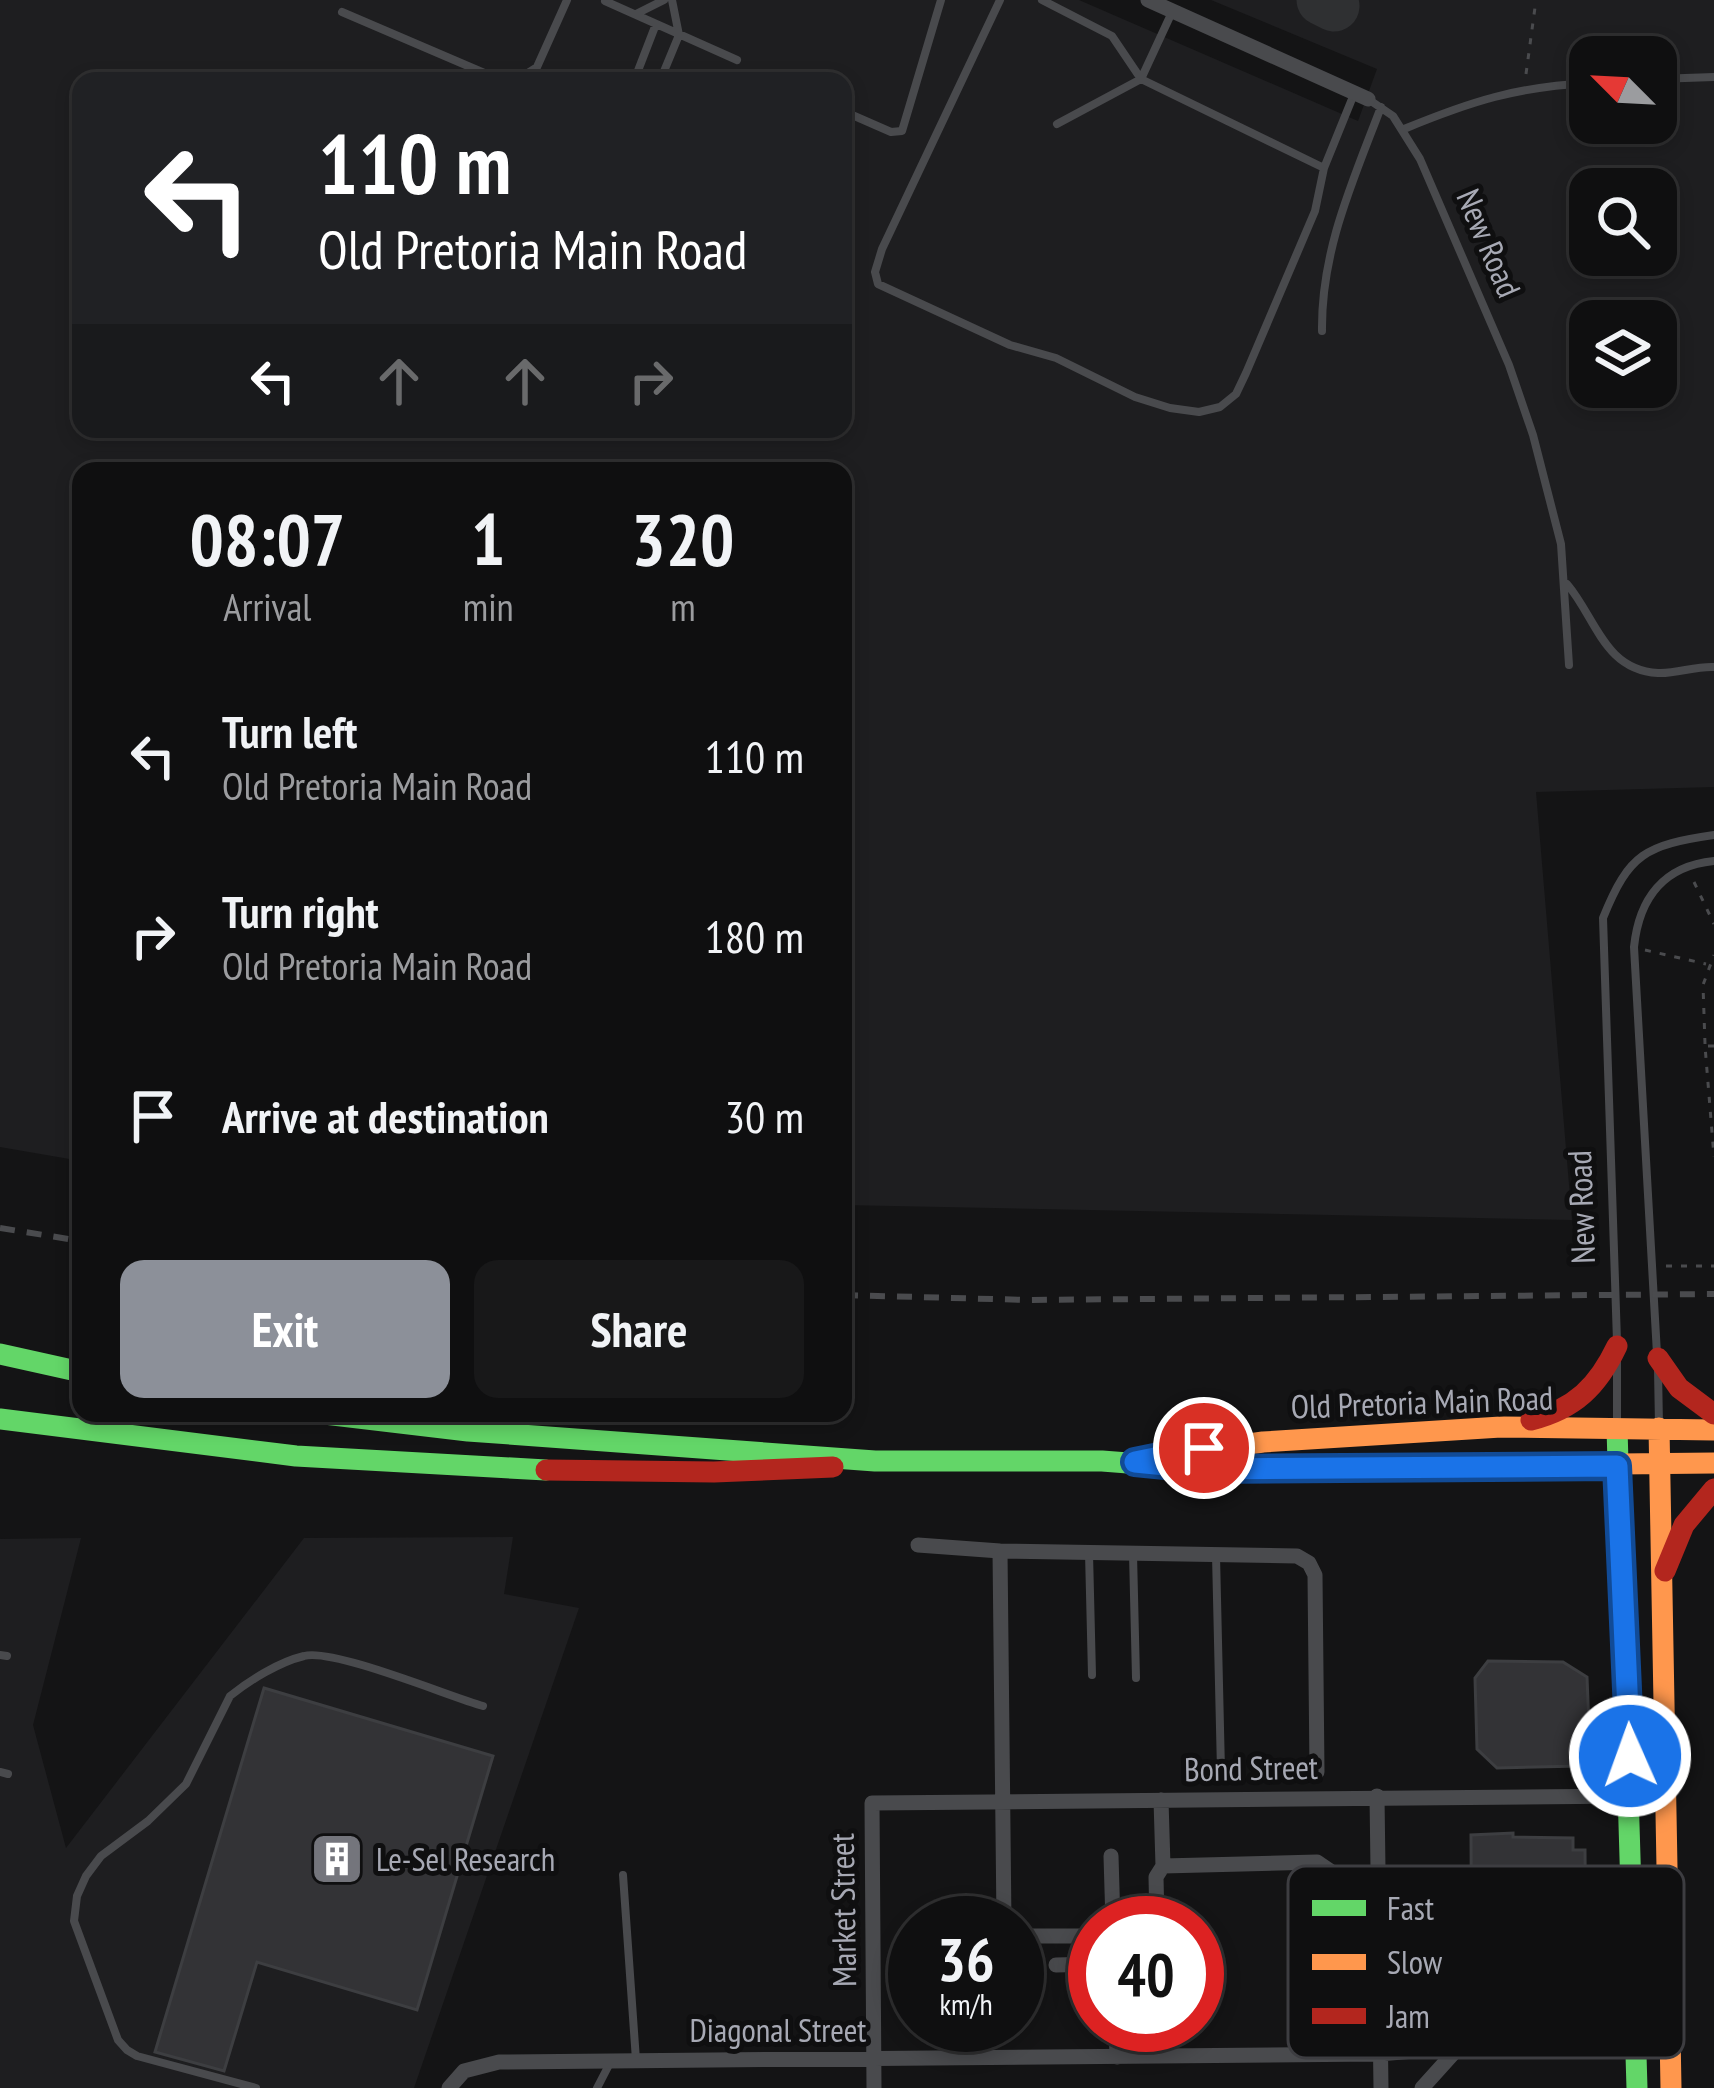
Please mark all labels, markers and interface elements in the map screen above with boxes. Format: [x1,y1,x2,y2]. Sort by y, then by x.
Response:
north arrow [1569,36,1677,144]
map controls [1569,36,1677,408]
text: 110 m [318,108,511,217]
icon: left [120,120,276,276]
button: search [1569,168,1677,276]
street label: New Road [1448,182,1531,303]
text: Old Pretoria Main Road [318,214,747,284]
button: layers [1569,300,1677,408]
icon: left [240,348,306,414]
icon: ahead [366,348,432,414]
icon: ahead [492,348,558,414]
icon: right [618,348,684,414]
text: 08:07 [190,492,345,585]
text: 1 [471,492,505,585]
text: 320 [631,492,734,585]
text: Arrival [223,581,311,632]
text: min [463,581,514,632]
text: m [670,581,696,632]
text: Turn left [222,702,357,760]
icon: left [120,723,186,789]
text: 110 m [704,727,804,785]
text: Old Pretoria Main Road [222,760,532,811]
text: Turn right [222,882,379,940]
icon: right [120,903,186,969]
text: 180 m [704,907,804,965]
text: Old Pretoria Main Road [222,940,532,991]
icon: arrive [120,1083,186,1149]
text: Arrive at destination [222,1087,549,1145]
text: 30 m [725,1087,804,1145]
street label: New Road [1557,1150,1604,1264]
button: Exit [120,1260,450,1398]
button: Share [474,1260,804,1398]
street label: Old Pretoria Main Road [1290,1375,1554,1428]
pin [1153,1397,1255,1499]
icon: arrive [1171,1415,1237,1481]
position arrow [1567,1693,1693,1819]
street label: Bond Street [1184,1745,1318,1790]
building icon: Le-Sel Research [309,1831,365,1887]
street label: Market Street [820,1833,865,1987]
place label: Le-Sel Research [376,1837,555,1880]
legend [1288,1866,1684,2058]
text: Fast [1387,1886,1434,1929]
speed limit sign: 40 [1068,1896,1224,2052]
text: 36 [937,1920,995,1998]
text: Slow [1387,1940,1443,1983]
text: km/h [939,1984,993,2023]
text: Jam [1386,1994,1430,2037]
street label: Diagonal Street [690,2008,866,2051]

